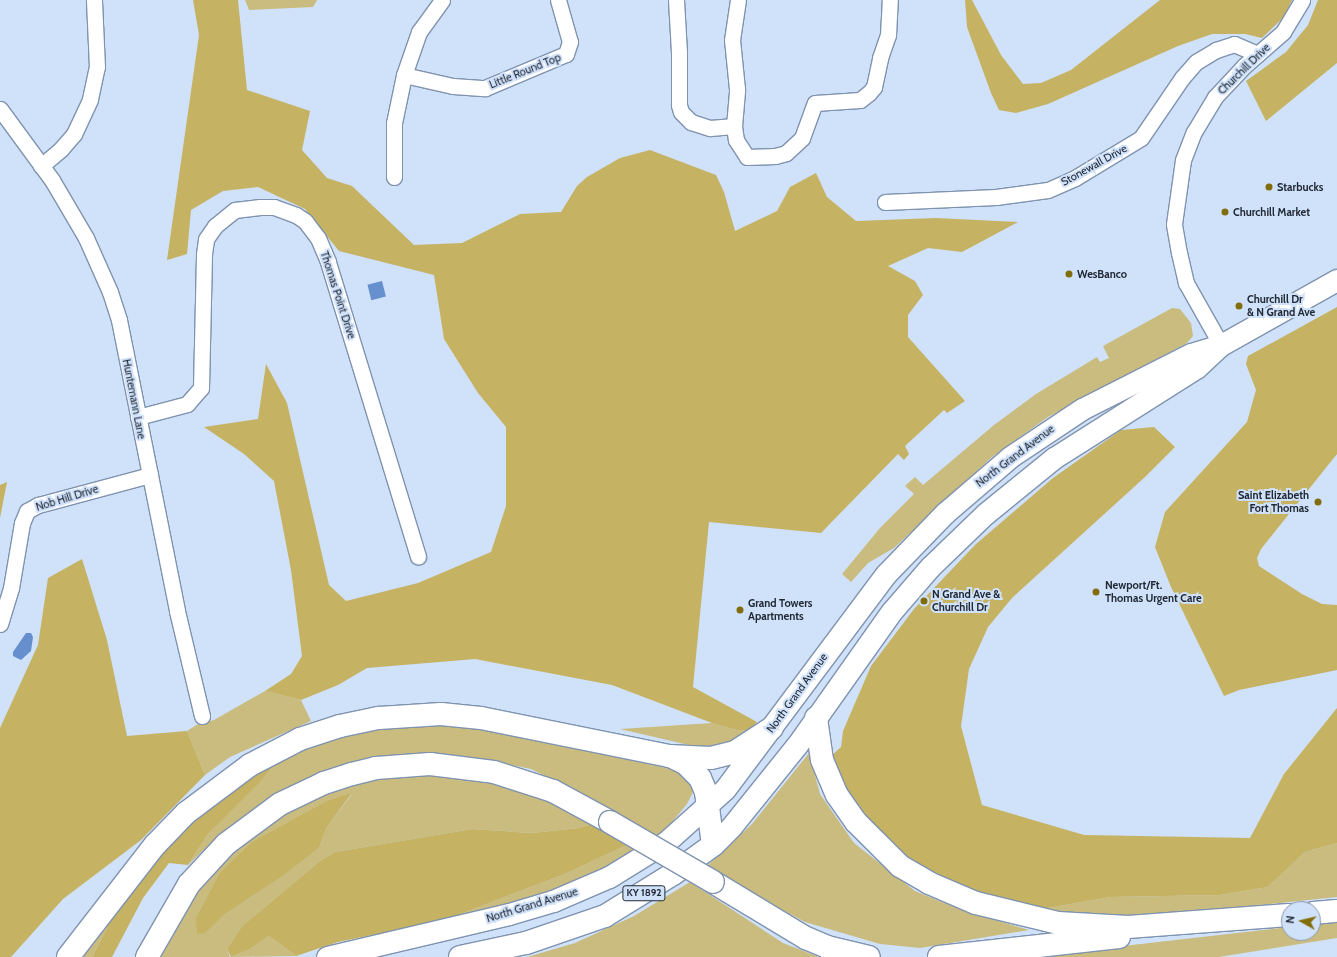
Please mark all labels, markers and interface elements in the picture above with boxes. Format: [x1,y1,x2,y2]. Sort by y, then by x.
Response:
street label: Churchill Drive [1215,41,1273,97]
street label: Little Round Top [487,51,563,91]
street label: Stonewall Drive [1059,141,1129,189]
place label: Starbucks [1277,180,1323,194]
marker: Starbucks [1264,182,1274,192]
place label: Churchill Market [1233,205,1310,219]
marker: Churchill Market [1220,207,1230,217]
street label: Thomas Point Drive [318,250,358,340]
place label: WesBanco [1077,267,1127,281]
marker: WesBanco [1064,269,1074,279]
place label: Churchill Dr & N Grand Ave [1247,293,1315,319]
marker: Churchill Dr & N Grand Ave [1234,301,1244,311]
street label: Huntemann Lane [120,358,148,440]
street label: North Grand Avenue [973,422,1057,490]
street label: Nob Hill Drive [34,482,100,514]
place label: Saint Elizabeth Fort Thomas [1238,489,1309,515]
marker: Saint Elizabeth Fort Thomas [1312,496,1324,508]
place label: Newport/Ft. Thomas Urgent Care [1105,579,1202,605]
marker: Newport/Ft. Thomas Urgent Care [1090,586,1102,598]
place label: N Grand Ave & Churchill Dr [932,588,1000,614]
marker: N Grand Ave & Churchill Dr [919,596,929,606]
place label: Grand Towers Apartments [748,597,812,623]
marker: Grand Towers Apartments [735,605,745,615]
street label: North Grand Avenue [764,651,830,735]
street label: North Grand Avenue [485,885,579,925]
road number: KY 1892 [622,885,666,901]
north arrow [1281,901,1321,941]
text: N [1283,915,1298,924]

